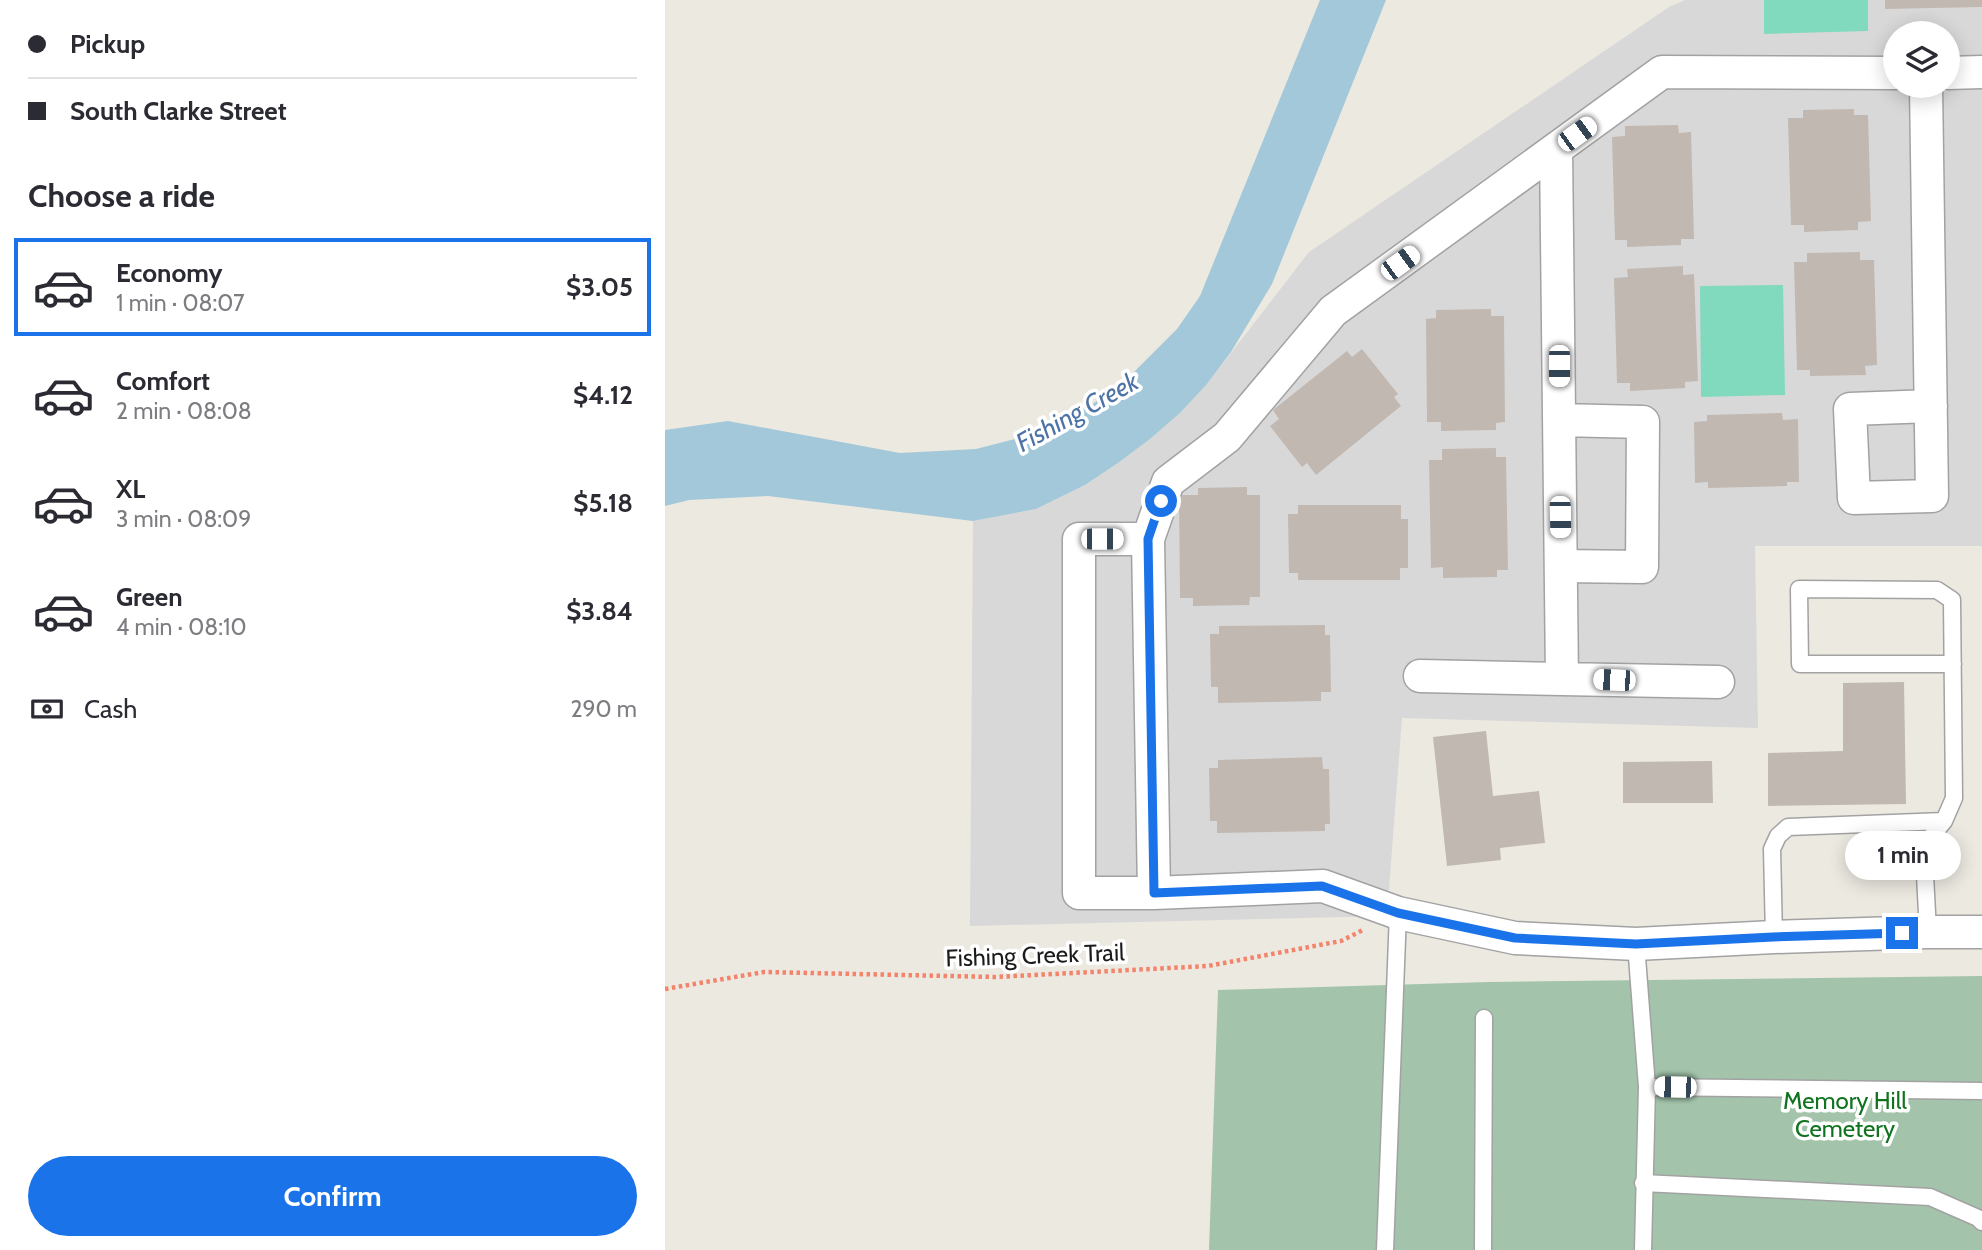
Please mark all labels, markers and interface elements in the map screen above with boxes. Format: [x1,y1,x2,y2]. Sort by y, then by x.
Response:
map controls [1883,21,1960,98]
button: layers [1883,21,1960,98]
text: Pickup [70,28,145,60]
text: South Clarke Street [70,95,287,127]
car [1554,113,1601,155]
text: Choose a ride [28,176,215,215]
car [1377,242,1424,284]
icon: car [32,256,95,319]
text: Economy [116,257,222,289]
text: $3.05 [566,271,633,303]
text: 1 min · 08:07 [116,289,245,317]
car [1549,345,1570,387]
icon: car [32,364,95,427]
text: Comfort [116,365,210,397]
water label: Fishing Creek [1010,365,1145,459]
text: $4.12 [573,379,633,411]
text: 2 min · 08:08 [116,397,252,425]
icon: car [32,472,95,535]
text: XL [116,473,145,505]
route start [1145,485,1177,517]
text: $5.18 [573,487,633,519]
car [1550,496,1571,538]
text: 3 min · 08:09 [116,505,251,533]
car [1082,529,1124,550]
icon: car [32,580,95,643]
text: Green [116,581,183,613]
text: $3.84 [566,595,633,627]
text: 4 min · 08:10 [116,613,247,641]
car [1593,669,1636,691]
icon: cash [28,690,66,728]
text: Cash [84,693,137,725]
text: 290 m [570,695,637,723]
callout: 1 min [1844,832,1960,880]
text: 1 min [1877,841,1929,869]
route end [1886,917,1918,949]
street label: Fishing Creek Trail [945,937,1125,973]
car [1654,1076,1697,1098]
park label: Memory Hill Cemetery [1783,1086,1907,1143]
button: Confirm [28,1156,637,1236]

